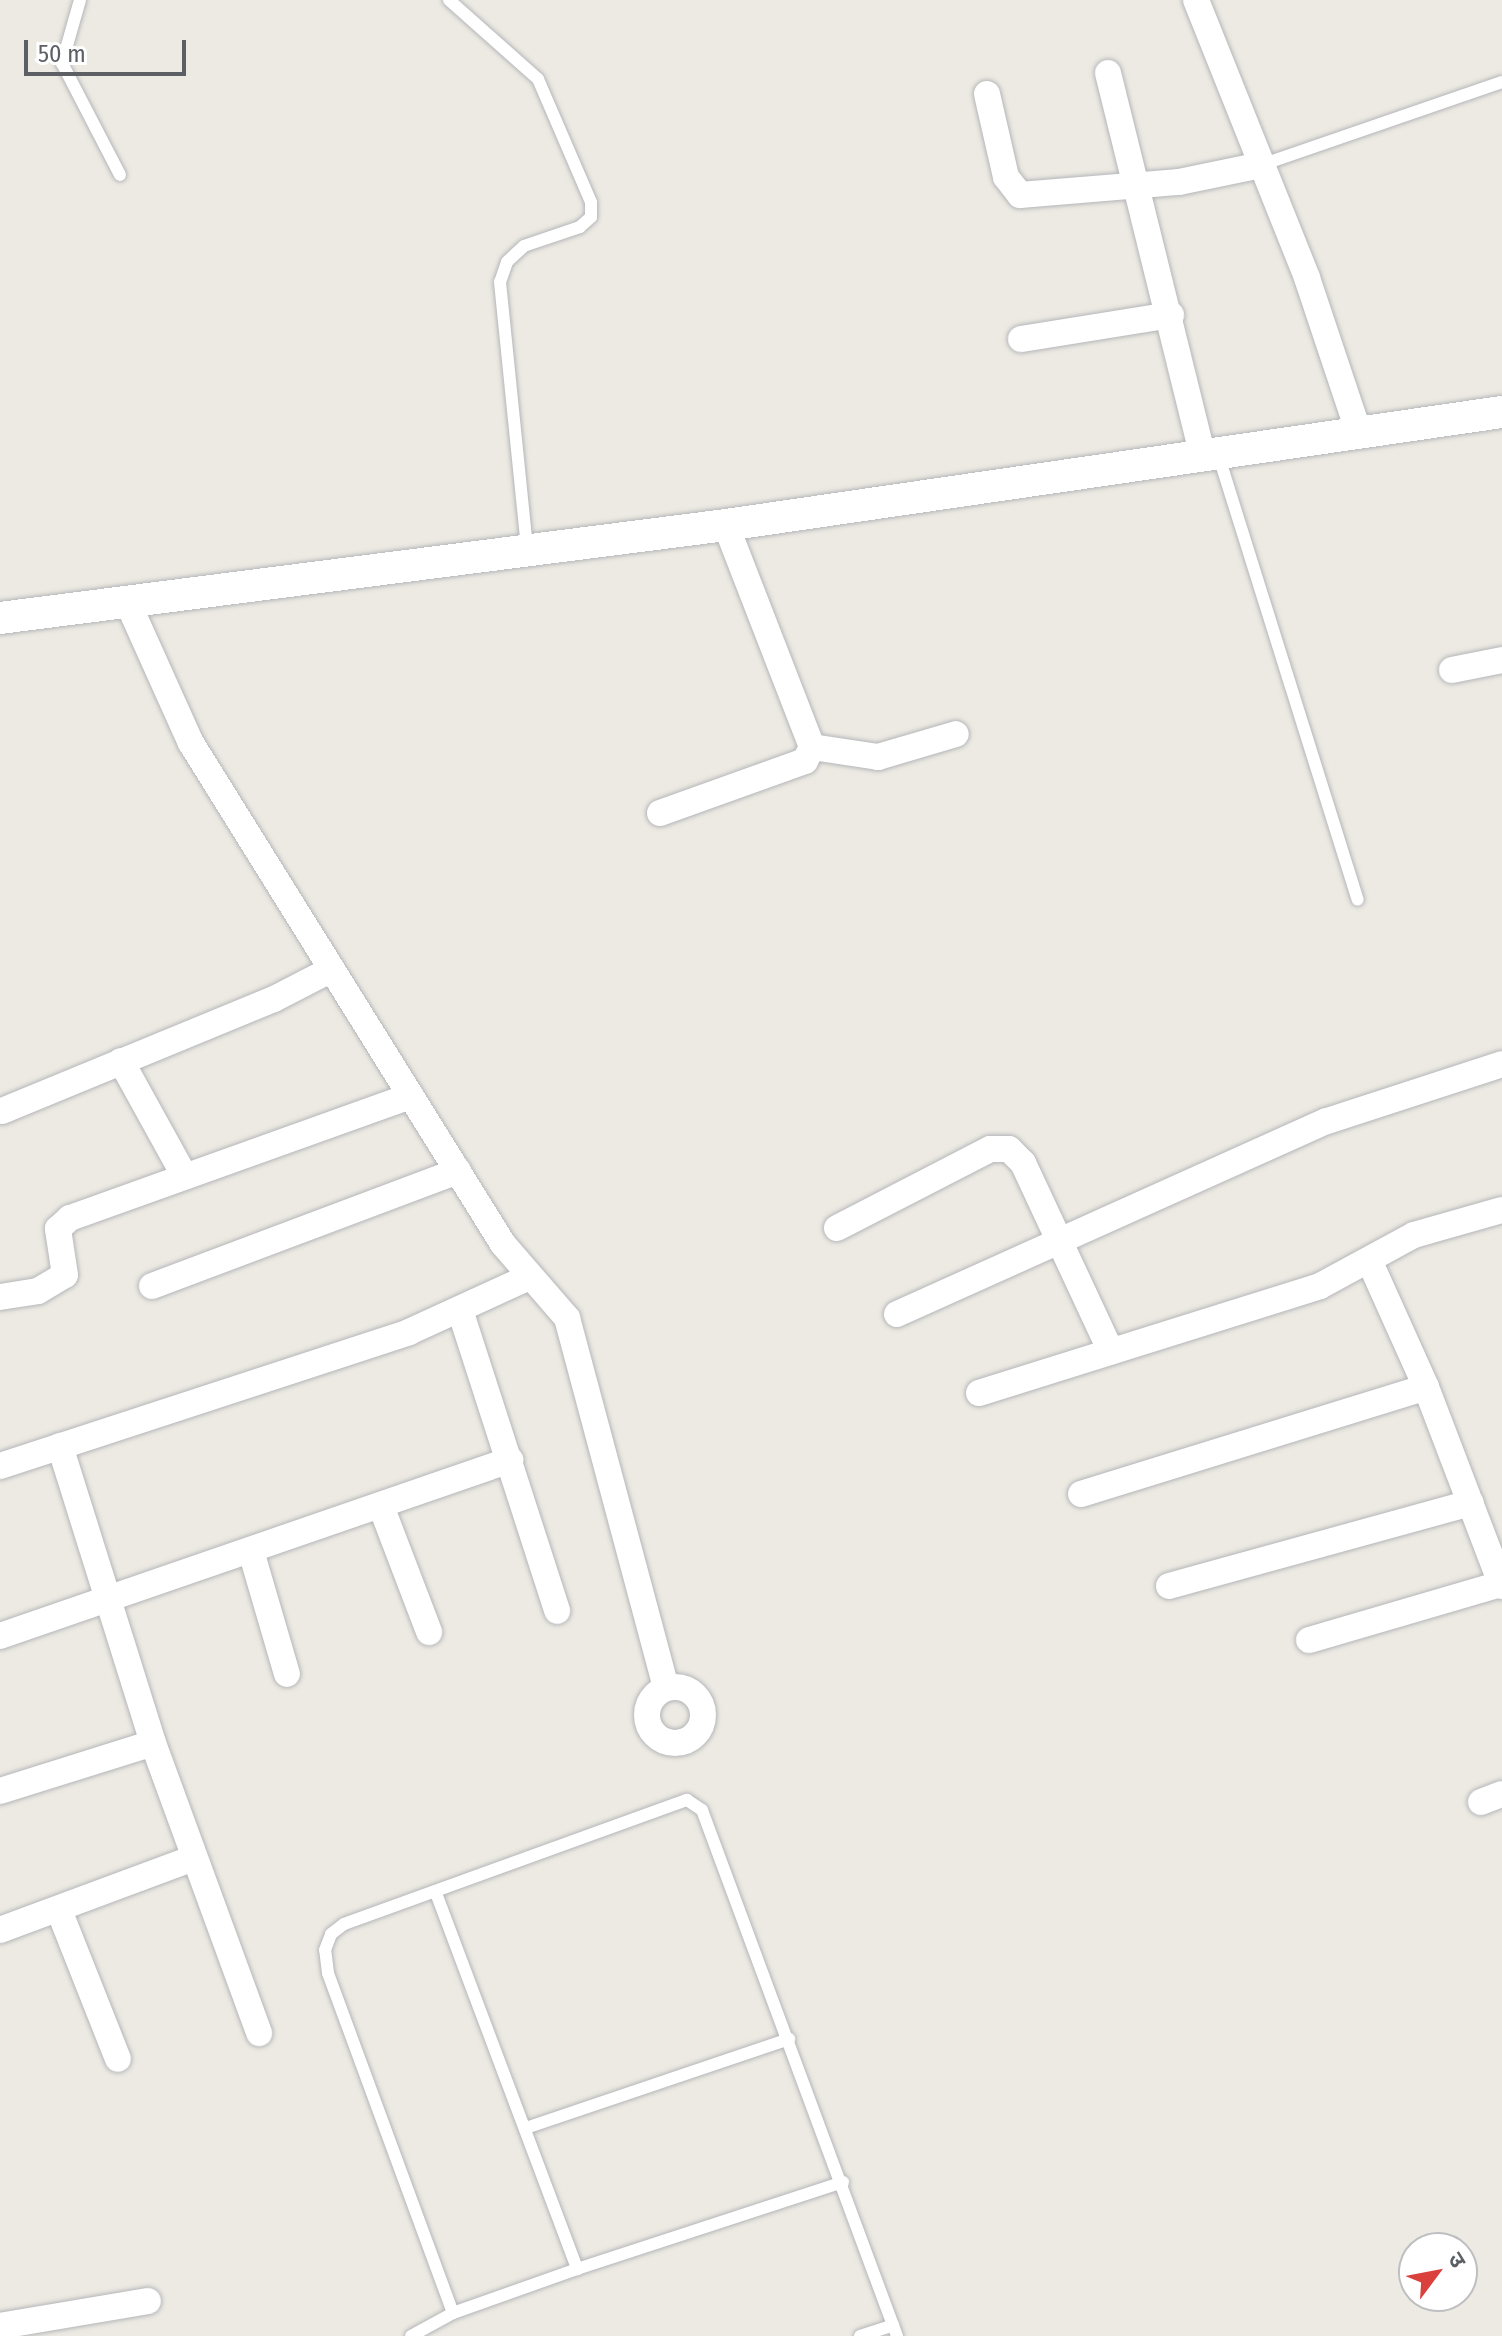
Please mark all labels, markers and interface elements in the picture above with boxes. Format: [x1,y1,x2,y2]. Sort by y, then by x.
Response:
scale bar [28,24,190,74]
text: 50 m [38,40,86,68]
north arrow [1398,2232,1478,2312]
text: उ [1442,2247,1472,2273]

